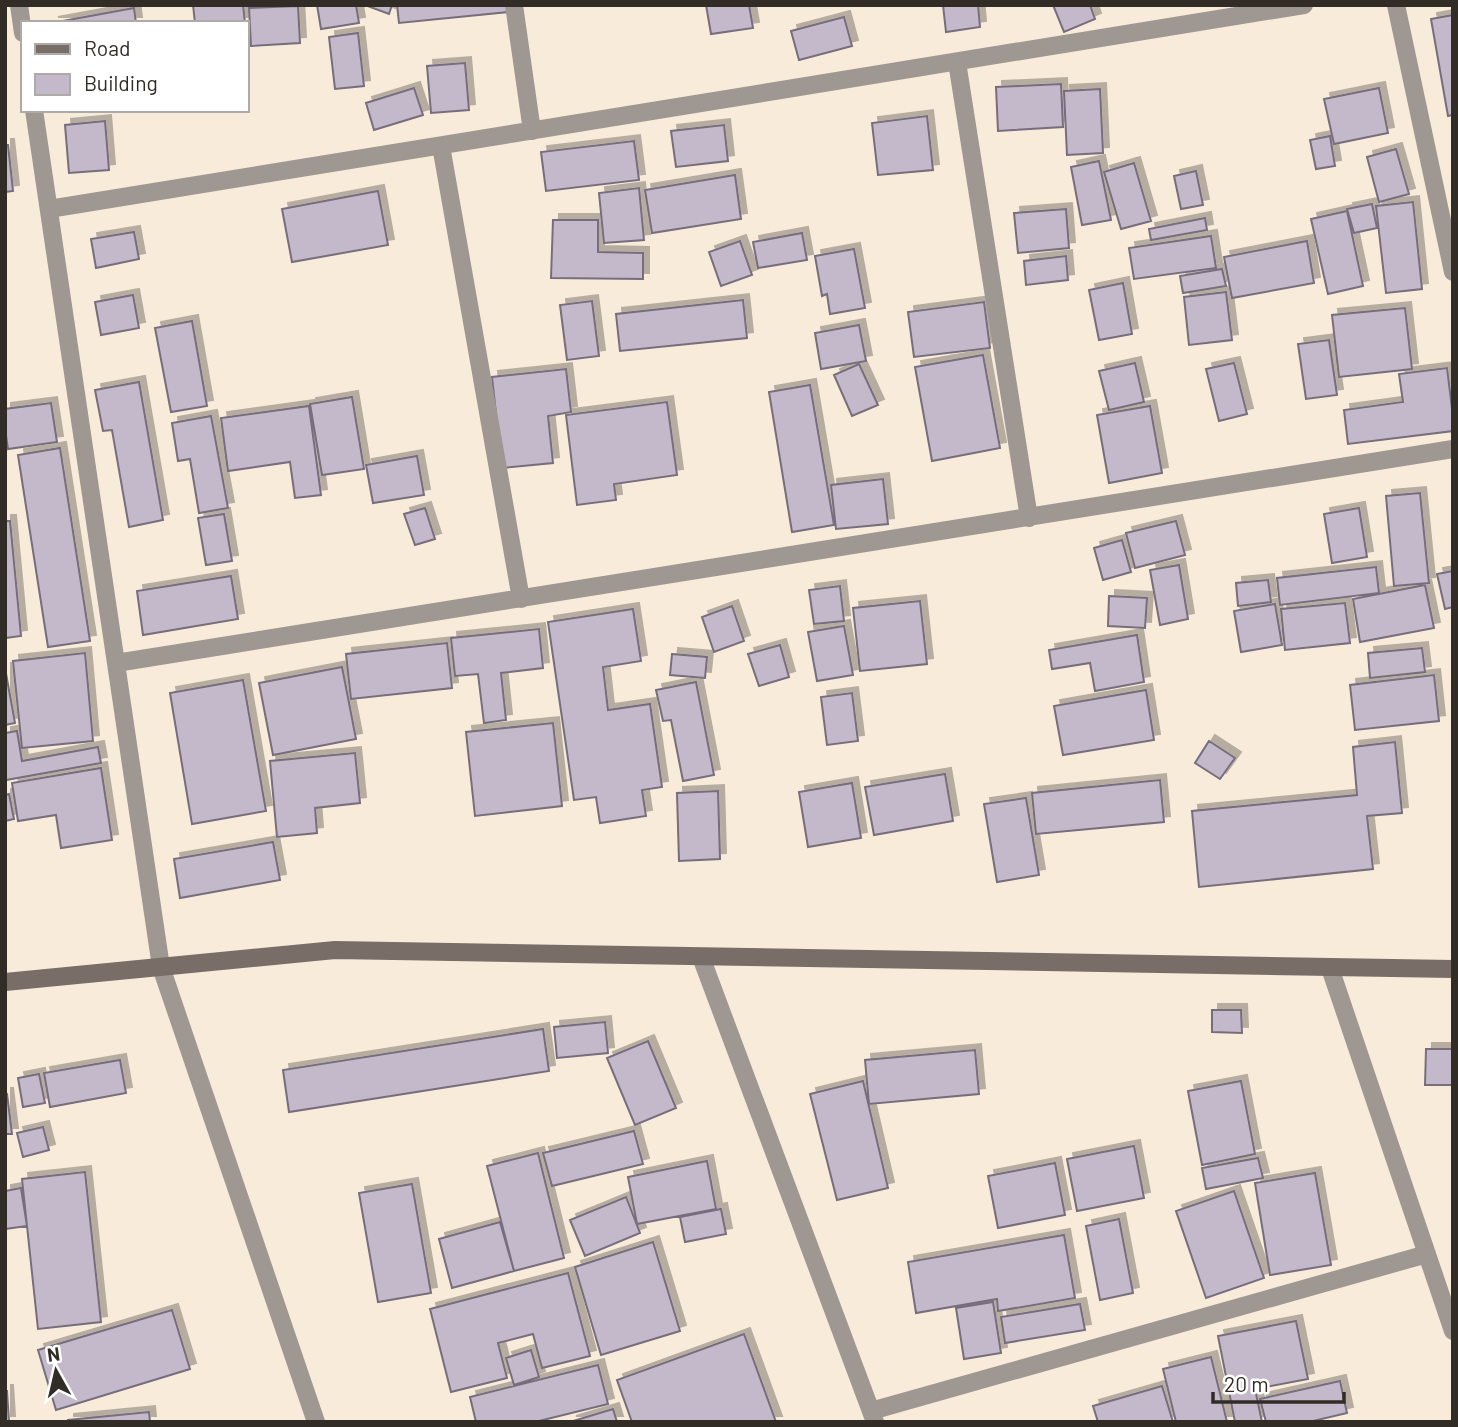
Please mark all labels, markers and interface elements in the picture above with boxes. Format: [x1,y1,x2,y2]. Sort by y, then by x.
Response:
legend [21,21,248,112]
text: Road [84,35,130,60]
text: Building [84,70,158,95]
north arrow [21,1336,91,1406]
text: N [46,1341,61,1366]
scale bar [1213,1360,1344,1404]
text: 20 m [1224,1371,1269,1396]

